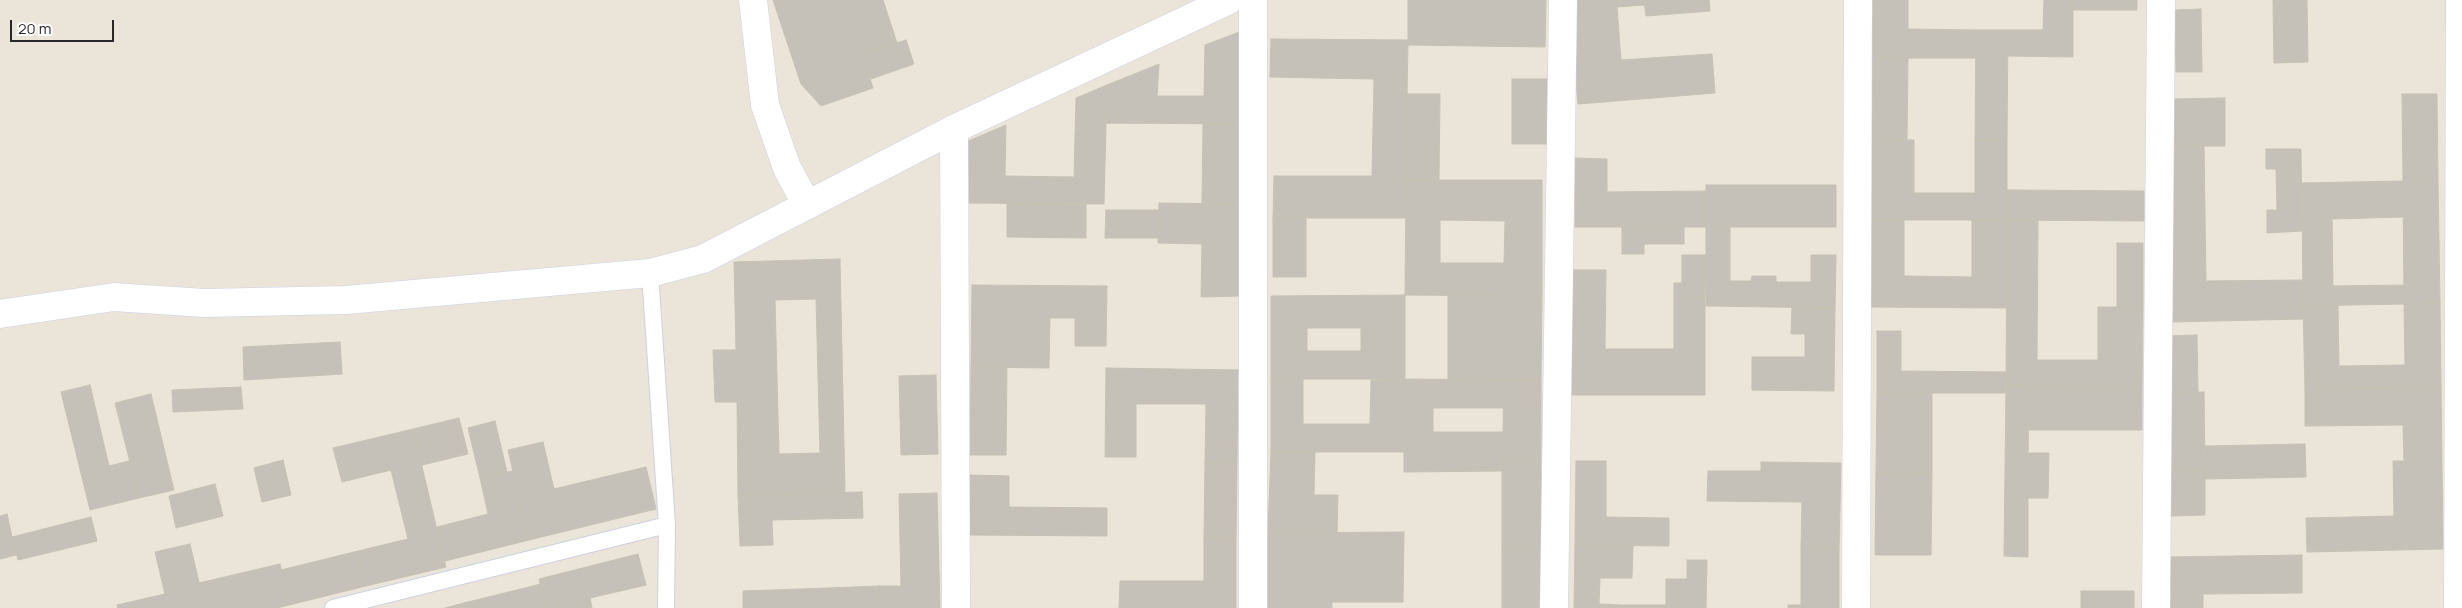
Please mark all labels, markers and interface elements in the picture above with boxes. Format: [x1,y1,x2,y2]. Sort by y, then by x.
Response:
scale bar [12,10,116,42]
text: 20 m [18,18,51,39]

